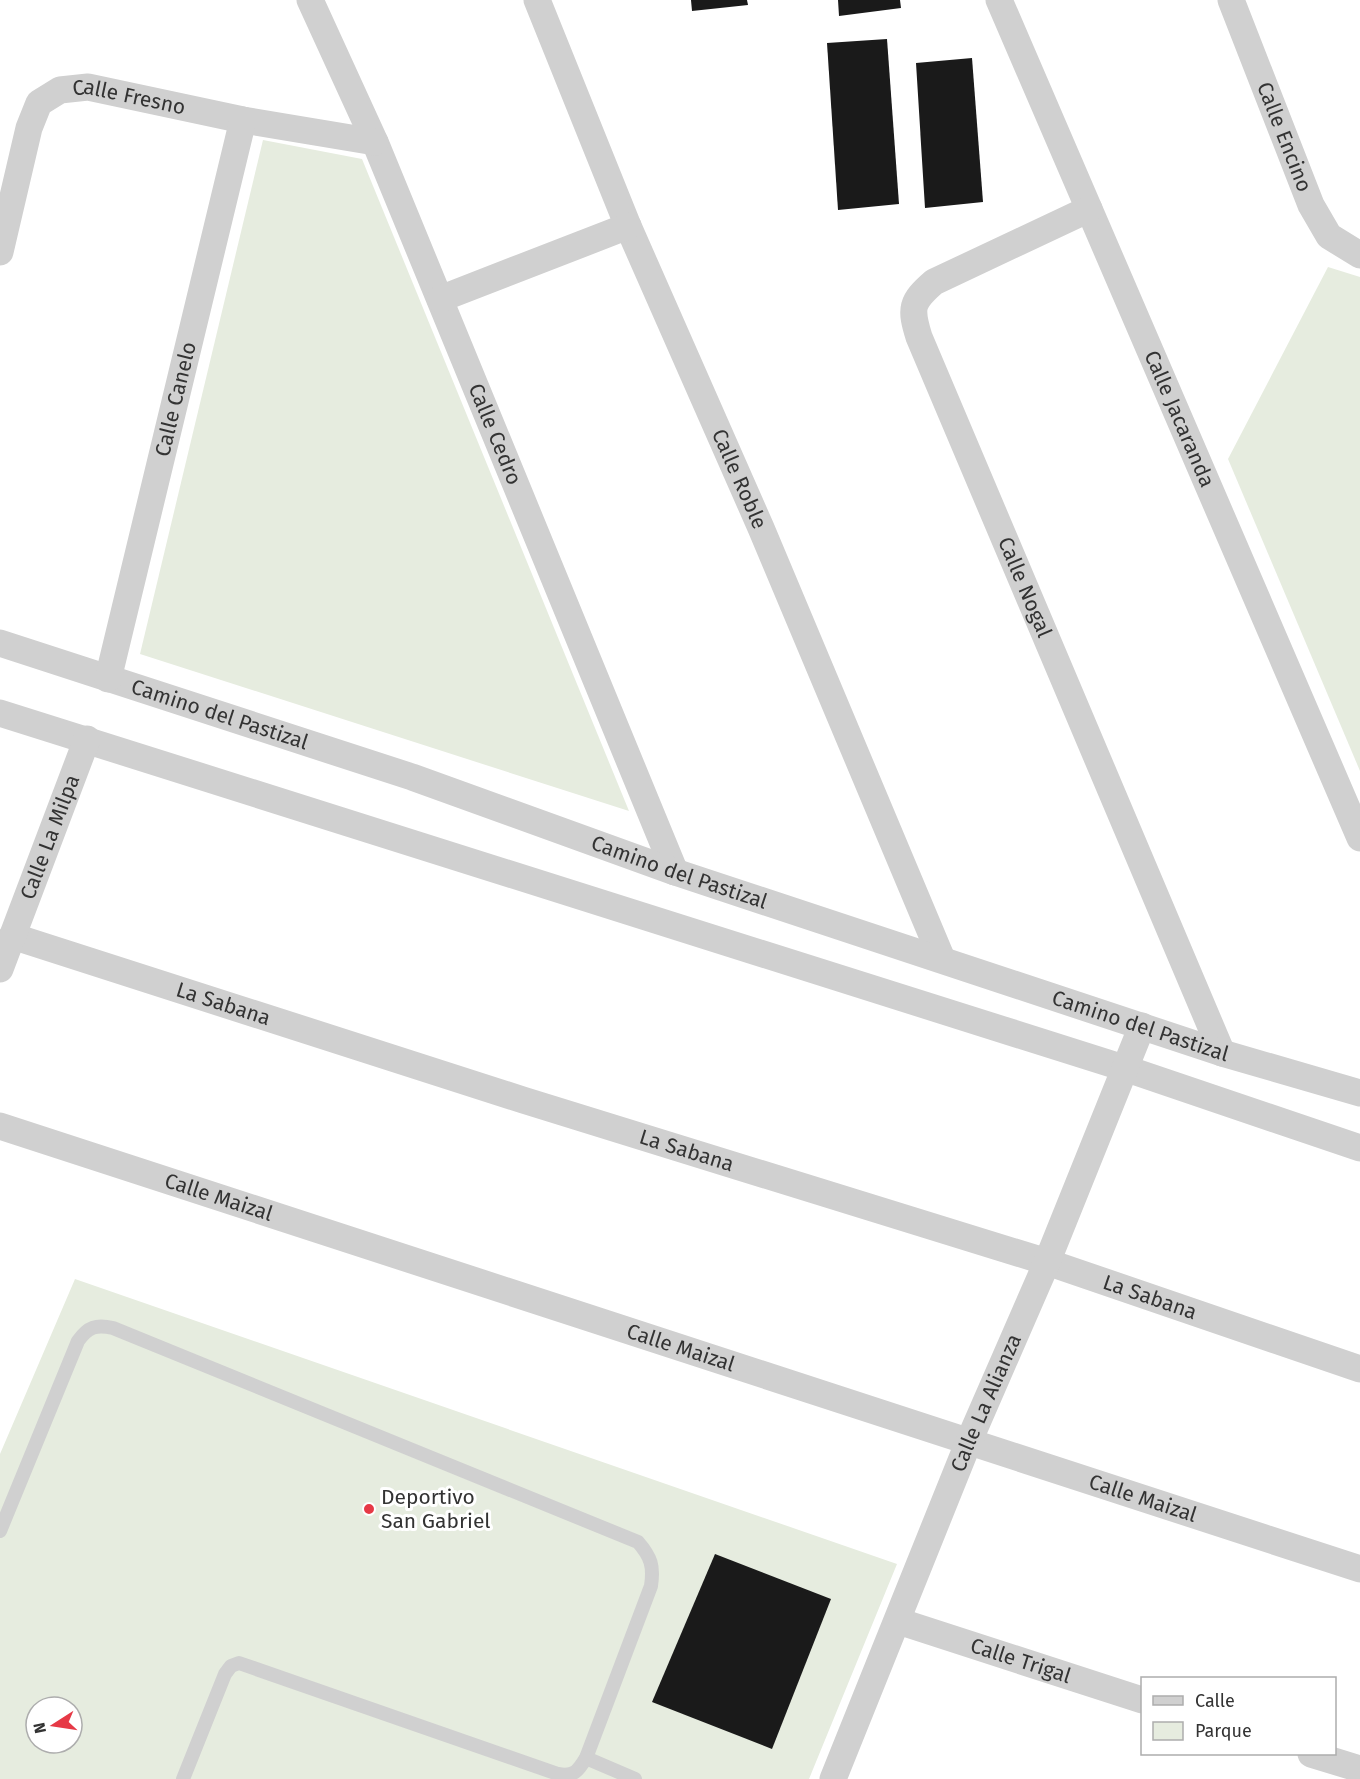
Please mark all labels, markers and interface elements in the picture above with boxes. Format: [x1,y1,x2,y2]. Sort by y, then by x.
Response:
street label: Calle Fresno [71,73,188,120]
street label: Calle Encino [1251,78,1318,196]
street label: Calle Canelo [149,339,202,459]
street label: Calle Jacaranda [1139,346,1220,491]
street label: Calle Cedro [463,380,527,489]
street label: Calle Roble [706,425,773,533]
street label: Calle Nogal [992,533,1058,641]
street label: Camino del Pastizal [128,674,312,755]
street label: Calle La Milpa [14,771,85,903]
street label: Camino del Pastizal [588,830,771,915]
street label: La Sabana [173,977,274,1031]
street label: Camino del Pastizal [1049,985,1232,1067]
street label: La Sabana [636,1124,737,1177]
street label: Calle Maizal [161,1168,276,1227]
street label: La Sabana [1100,1269,1200,1325]
street label: Calle Maizal [624,1318,738,1377]
street label: Calle La Alianza [945,1330,1027,1476]
street label: Calle Maizal [1086,1469,1200,1528]
place label: Deportivo San Gabriel [381,1484,491,1534]
marker: Deportivo San Gabriel [362,1502,376,1516]
street label: Calle Trigal [967,1632,1074,1689]
legend [1141,1677,1336,1755]
text: Calle [1195,1690,1235,1712]
north arrow [24,1695,84,1755]
text: Parque [1195,1720,1252,1742]
text: N [29,1721,50,1735]

